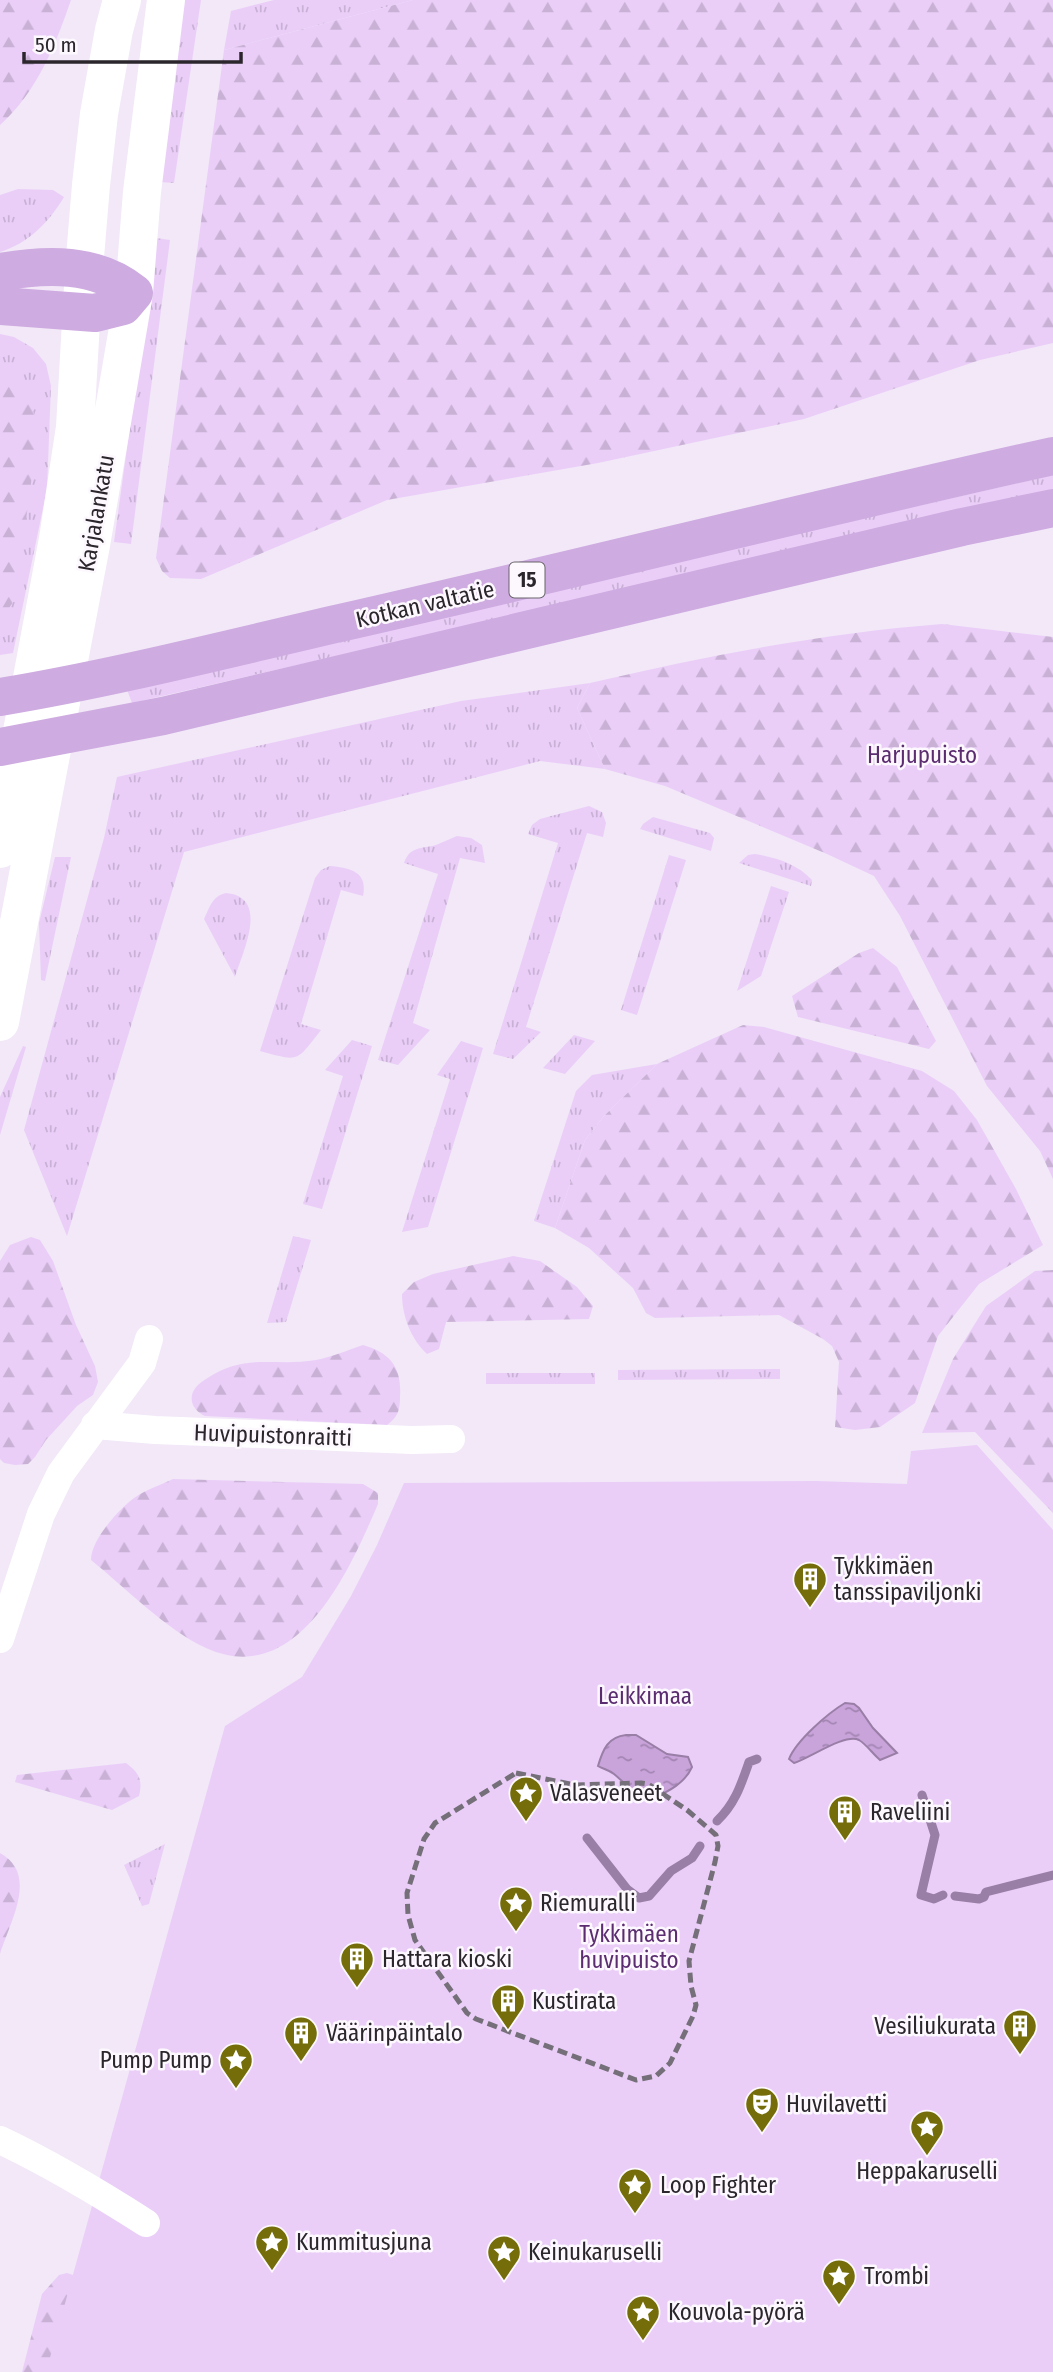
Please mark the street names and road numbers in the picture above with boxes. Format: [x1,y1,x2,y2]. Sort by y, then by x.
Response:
street label: Karjalankatu [72,452,120,574]
road number: 15 [510,562,544,598]
street label: Kotkan valtatie [353,575,497,633]
street label: Huvipuistonraitti [193,1418,353,1452]

